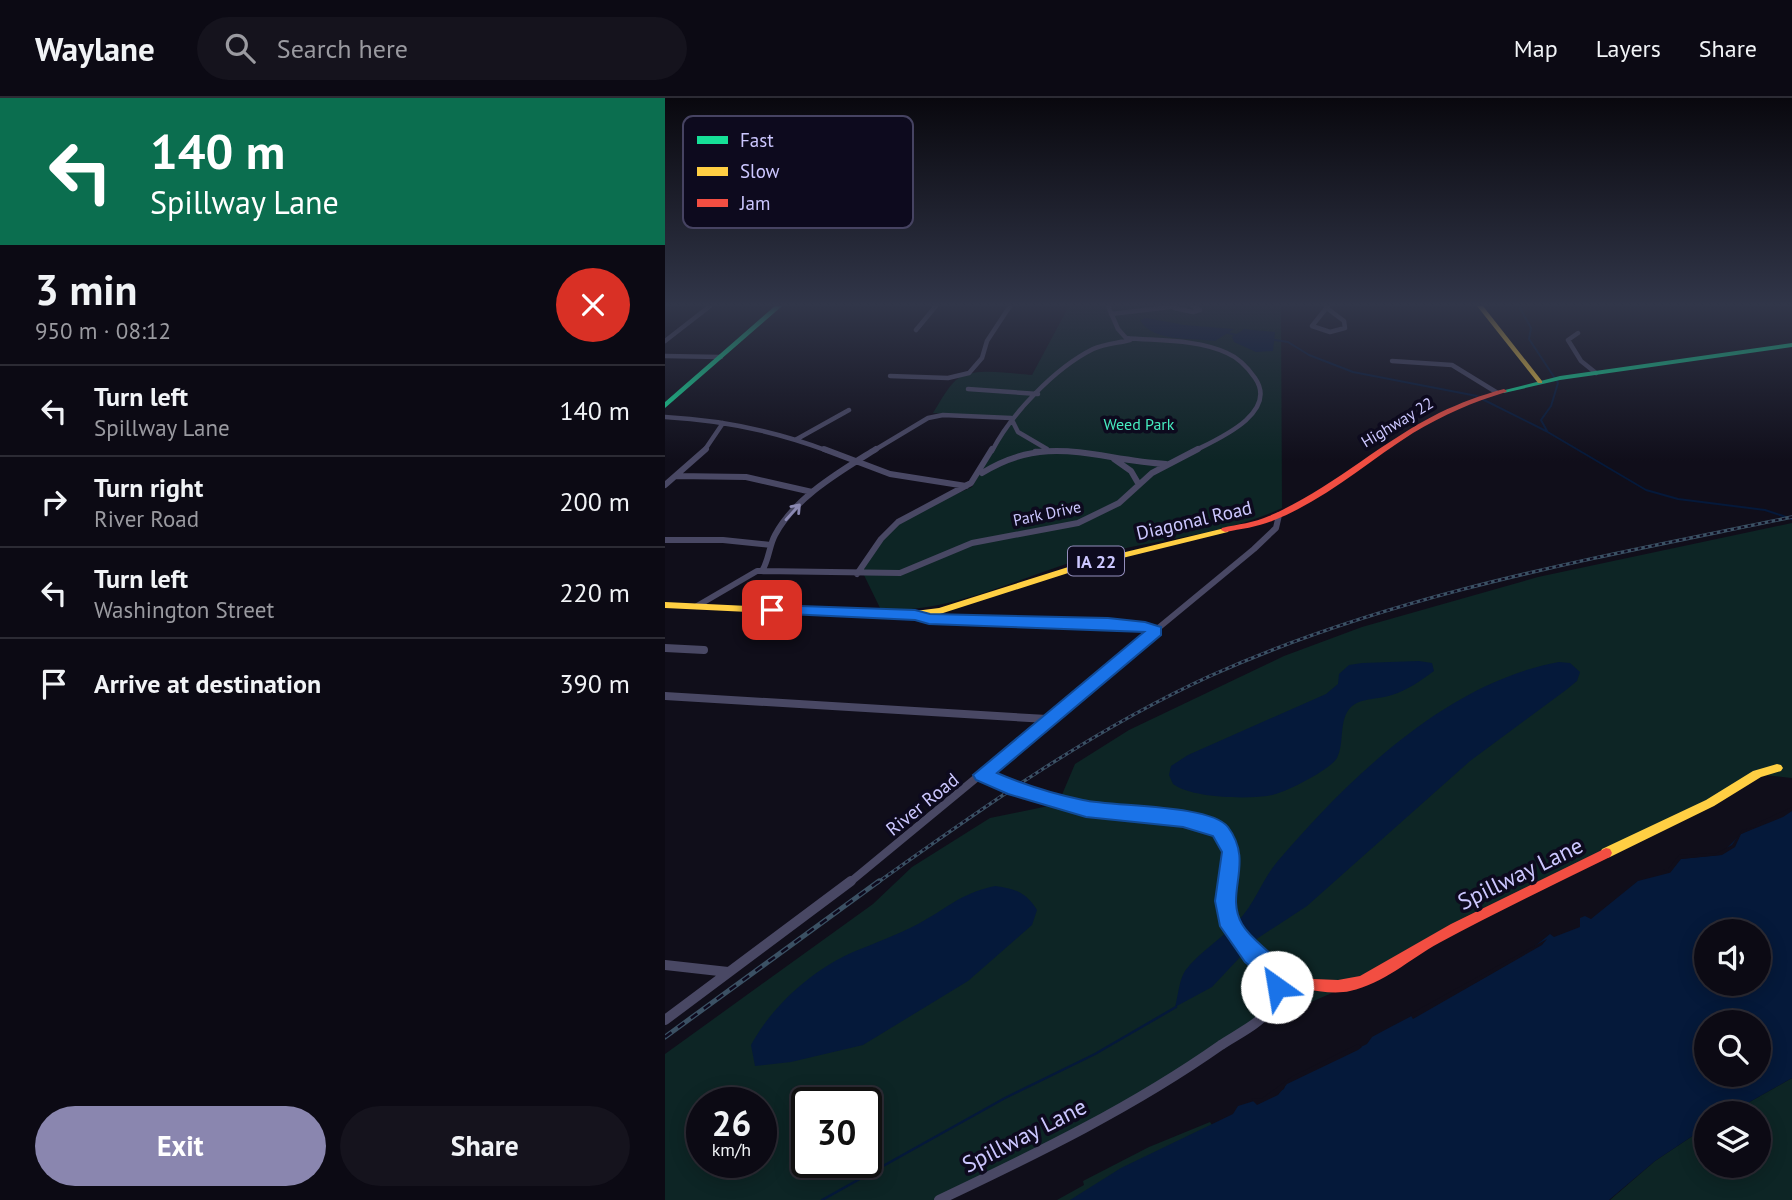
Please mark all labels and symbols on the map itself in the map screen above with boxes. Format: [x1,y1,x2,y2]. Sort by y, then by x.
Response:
legend [683,116,913,228]
text: Fast [740,128,774,152]
text: Slow [740,159,780,183]
text: Jam [739,191,770,215]
street label: Highway 22 [1357,393,1437,451]
park label: Weed Park [1104,414,1175,434]
street label: Diagonal Road [1134,495,1254,545]
street label: Park Drive [1011,496,1083,530]
one-way arrow [784,504,801,521]
road number: IA 22 [1068,546,1124,575]
pin [742,580,802,640]
street label: River Road [881,767,963,841]
street label: Spillway Lane [1453,830,1587,916]
position arrow [1240,950,1314,1024]
speed limit sign: 30 [791,1087,882,1178]
street label: Spillway Lane [957,1091,1091,1179]

